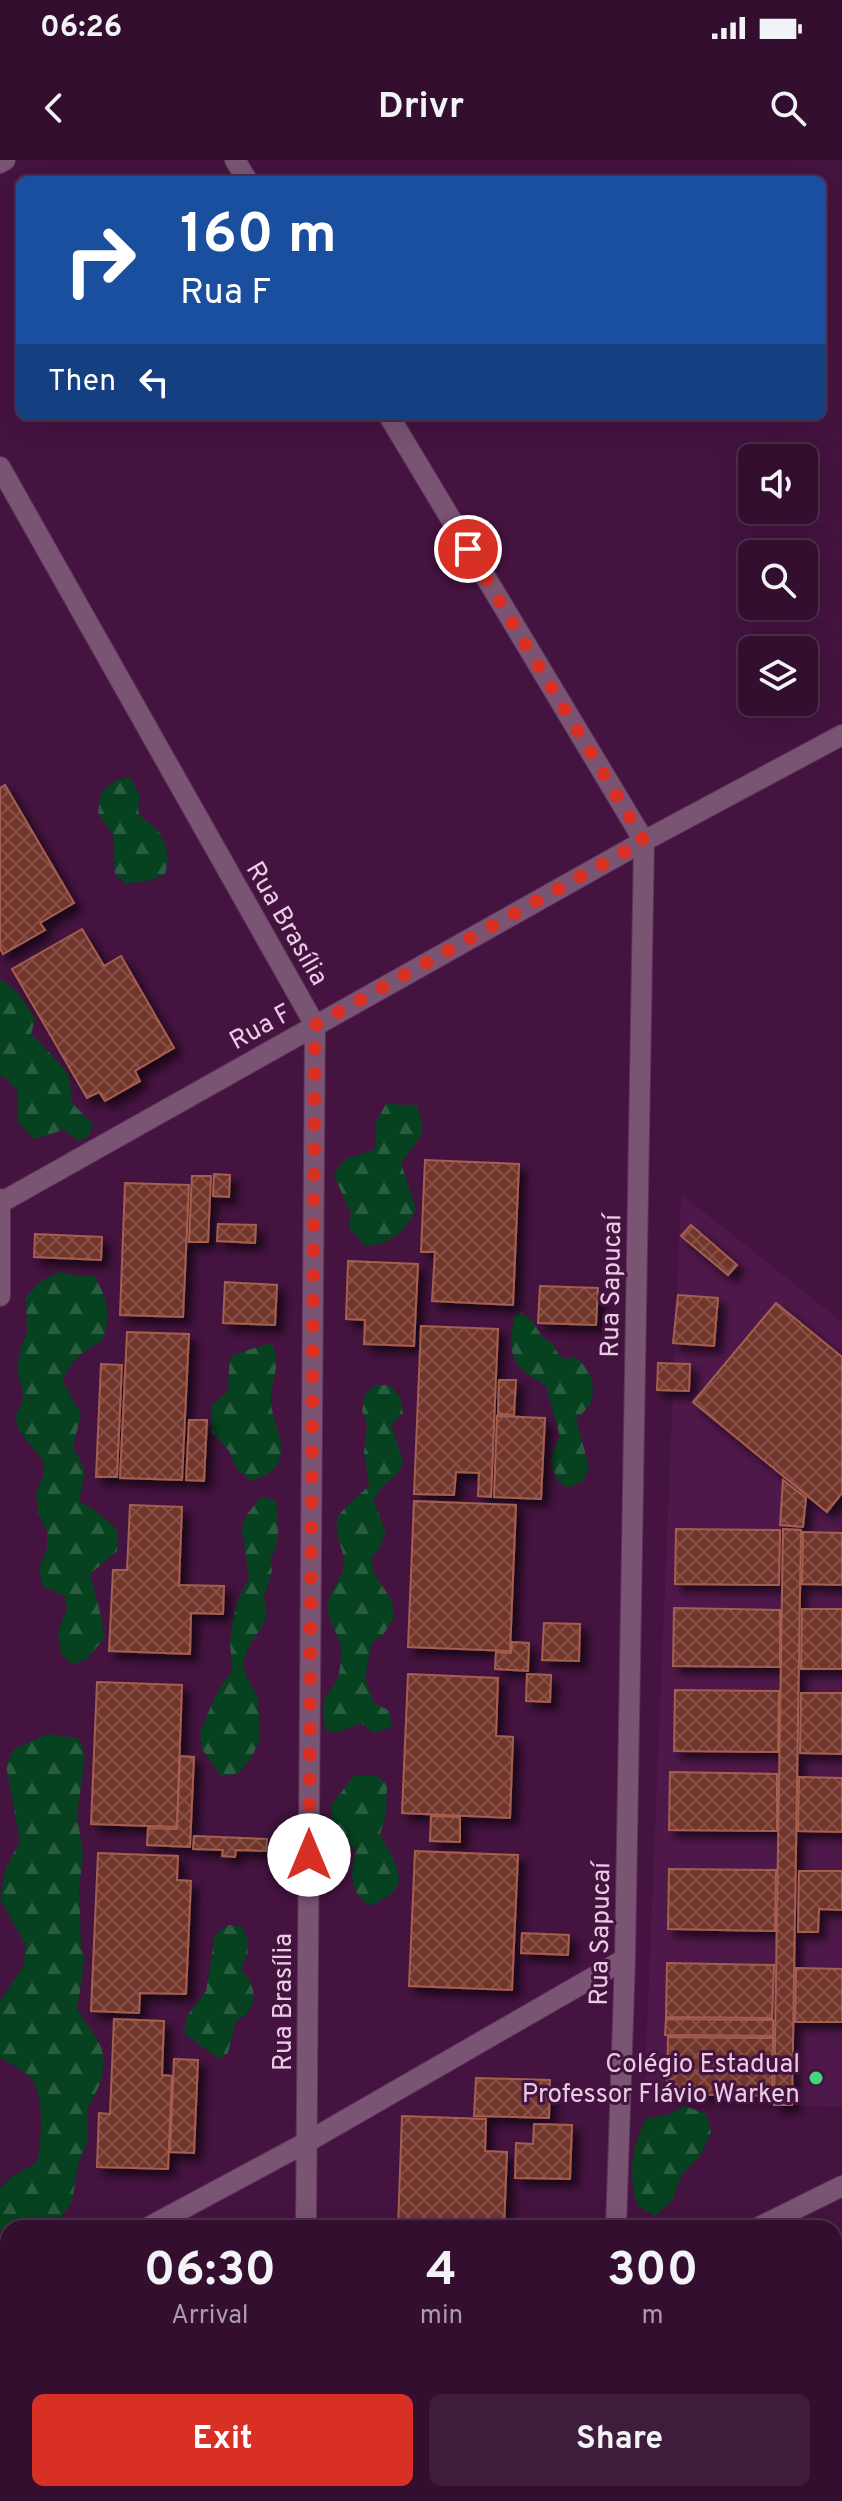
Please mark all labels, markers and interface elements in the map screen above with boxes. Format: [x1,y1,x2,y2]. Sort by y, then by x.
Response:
text: 06:26 [40,10,122,47]
text: Drivr [378,85,464,131]
icon: back [32,86,76,130]
icon: search [766,86,810,130]
text: 160 m [180,202,337,272]
icon: right [48,208,152,312]
text: Rua F [180,271,272,317]
icon: left [132,360,176,404]
text: Then [48,364,116,401]
map controls [738,444,818,716]
button: sound [738,444,818,524]
pin [434,515,502,583]
icon: arrive [446,527,490,571]
button: search [738,540,818,620]
button: layers [738,636,818,716]
street label: Rua Brasília [237,856,335,992]
street label: Rua F [224,998,298,1059]
street label: Rua Sapucaí [595,1212,630,1358]
position arrow [267,1813,351,1897]
street label: Rua Sapucaí [584,1860,619,2006]
street label: Rua Brasília [268,1933,301,2071]
place label: Colégio Estadual Professor Flávio Warken [522,2049,800,2112]
marker: Colégio Estadual Professor Flávio Warken [807,2069,825,2087]
text: 06:30 [144,2242,276,2302]
text: 4 [426,2242,457,2302]
text: 300 [607,2242,698,2302]
text: Arrival [171,2300,249,2333]
text: min [420,2300,463,2333]
text: m [642,2300,664,2333]
button: Exit [32,2394,413,2486]
button: Share [429,2394,810,2486]

